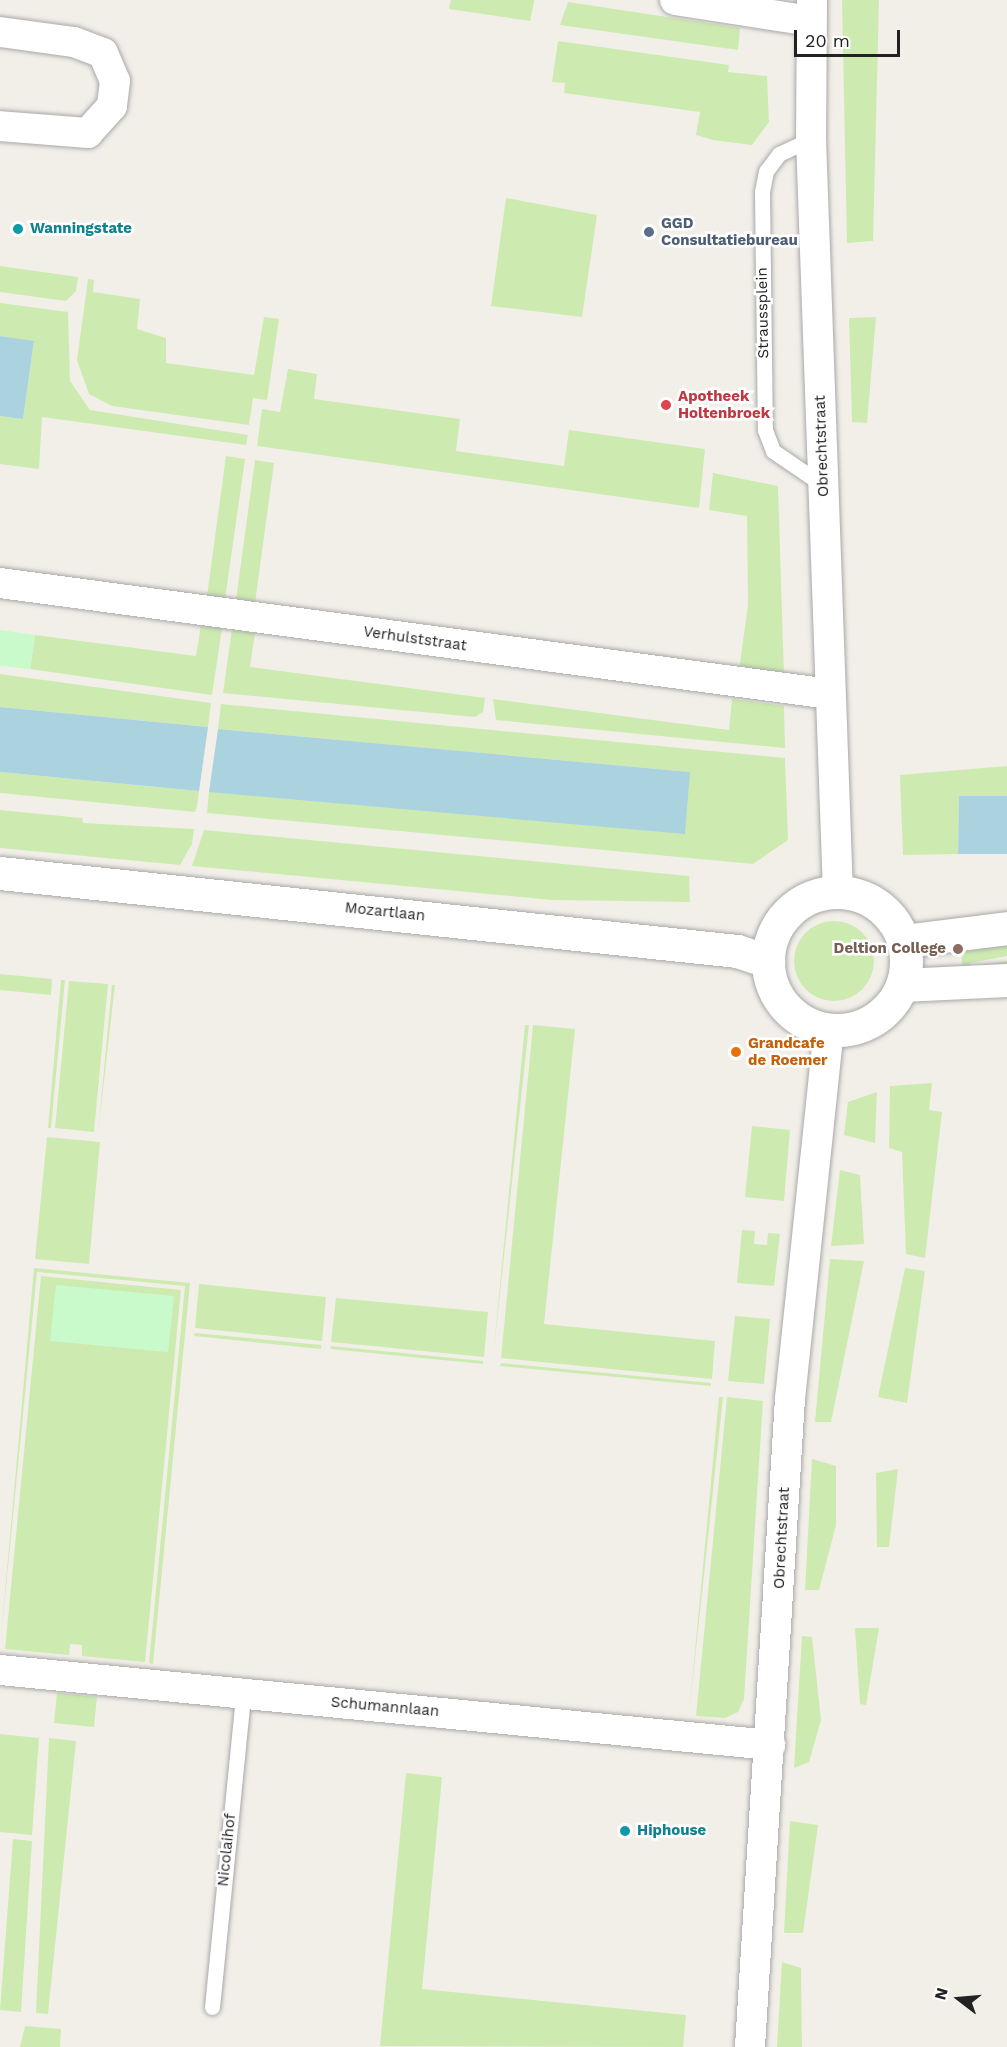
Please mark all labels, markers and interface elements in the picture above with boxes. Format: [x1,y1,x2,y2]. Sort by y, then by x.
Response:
scale bar [797,18,904,56]
text: 20 m [805,30,850,51]
place label: GGD Consultatiebureau [661,214,798,249]
place label: Wanningstate [30,220,132,238]
marker: Wanningstate [11,222,25,236]
marker: GGD Consultatiebureau [642,225,656,239]
street label: Straussplein [753,267,773,359]
place label: Apotheek Holtenbroek [678,387,770,422]
street label: Obrechtstraat [811,395,833,497]
marker: Apotheek Holtenbroek [659,398,673,412]
street label: Verhulststraat [362,623,468,655]
street label: Mozartlaan [344,899,426,925]
place label: Deltion College [834,940,946,958]
marker: Deltion College [951,942,965,956]
place label: Grandcafe de Roemer [748,1034,828,1069]
marker: Grandcafe de Roemer [729,1045,743,1059]
street label: Obrechtstraat [770,1487,794,1589]
street label: Schumannlaan [330,1693,440,1721]
street label: Nicolaihof [214,1813,240,1887]
place label: Hiphouse [637,1822,706,1840]
marker: Hiphouse [618,1824,632,1838]
north arrow [929,1969,989,2029]
text: N [930,1986,952,2002]

